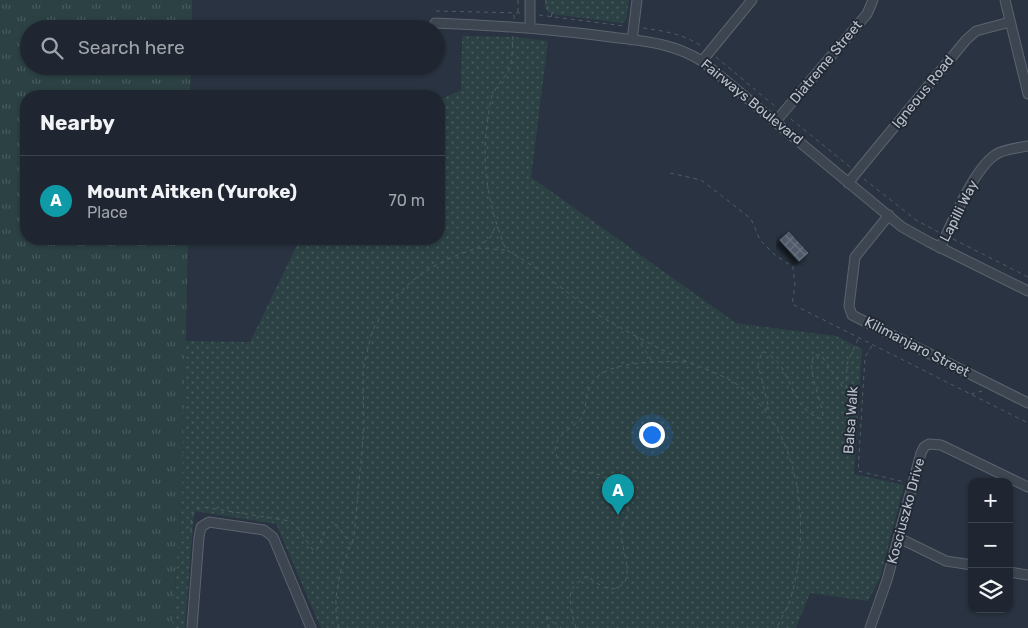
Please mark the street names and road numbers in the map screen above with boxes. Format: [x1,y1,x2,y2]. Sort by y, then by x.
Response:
street label: Diatreme Street [786,17,866,107]
street label: Igneous Road [888,52,958,132]
street label: Fairways Boulevard [698,56,806,148]
street label: Lapilli Way [936,177,982,245]
street label: Kilimanjaro Street [862,313,973,381]
street label: Balsa Walk [840,385,862,454]
street label: Kosciuszko Drive [884,456,928,566]

